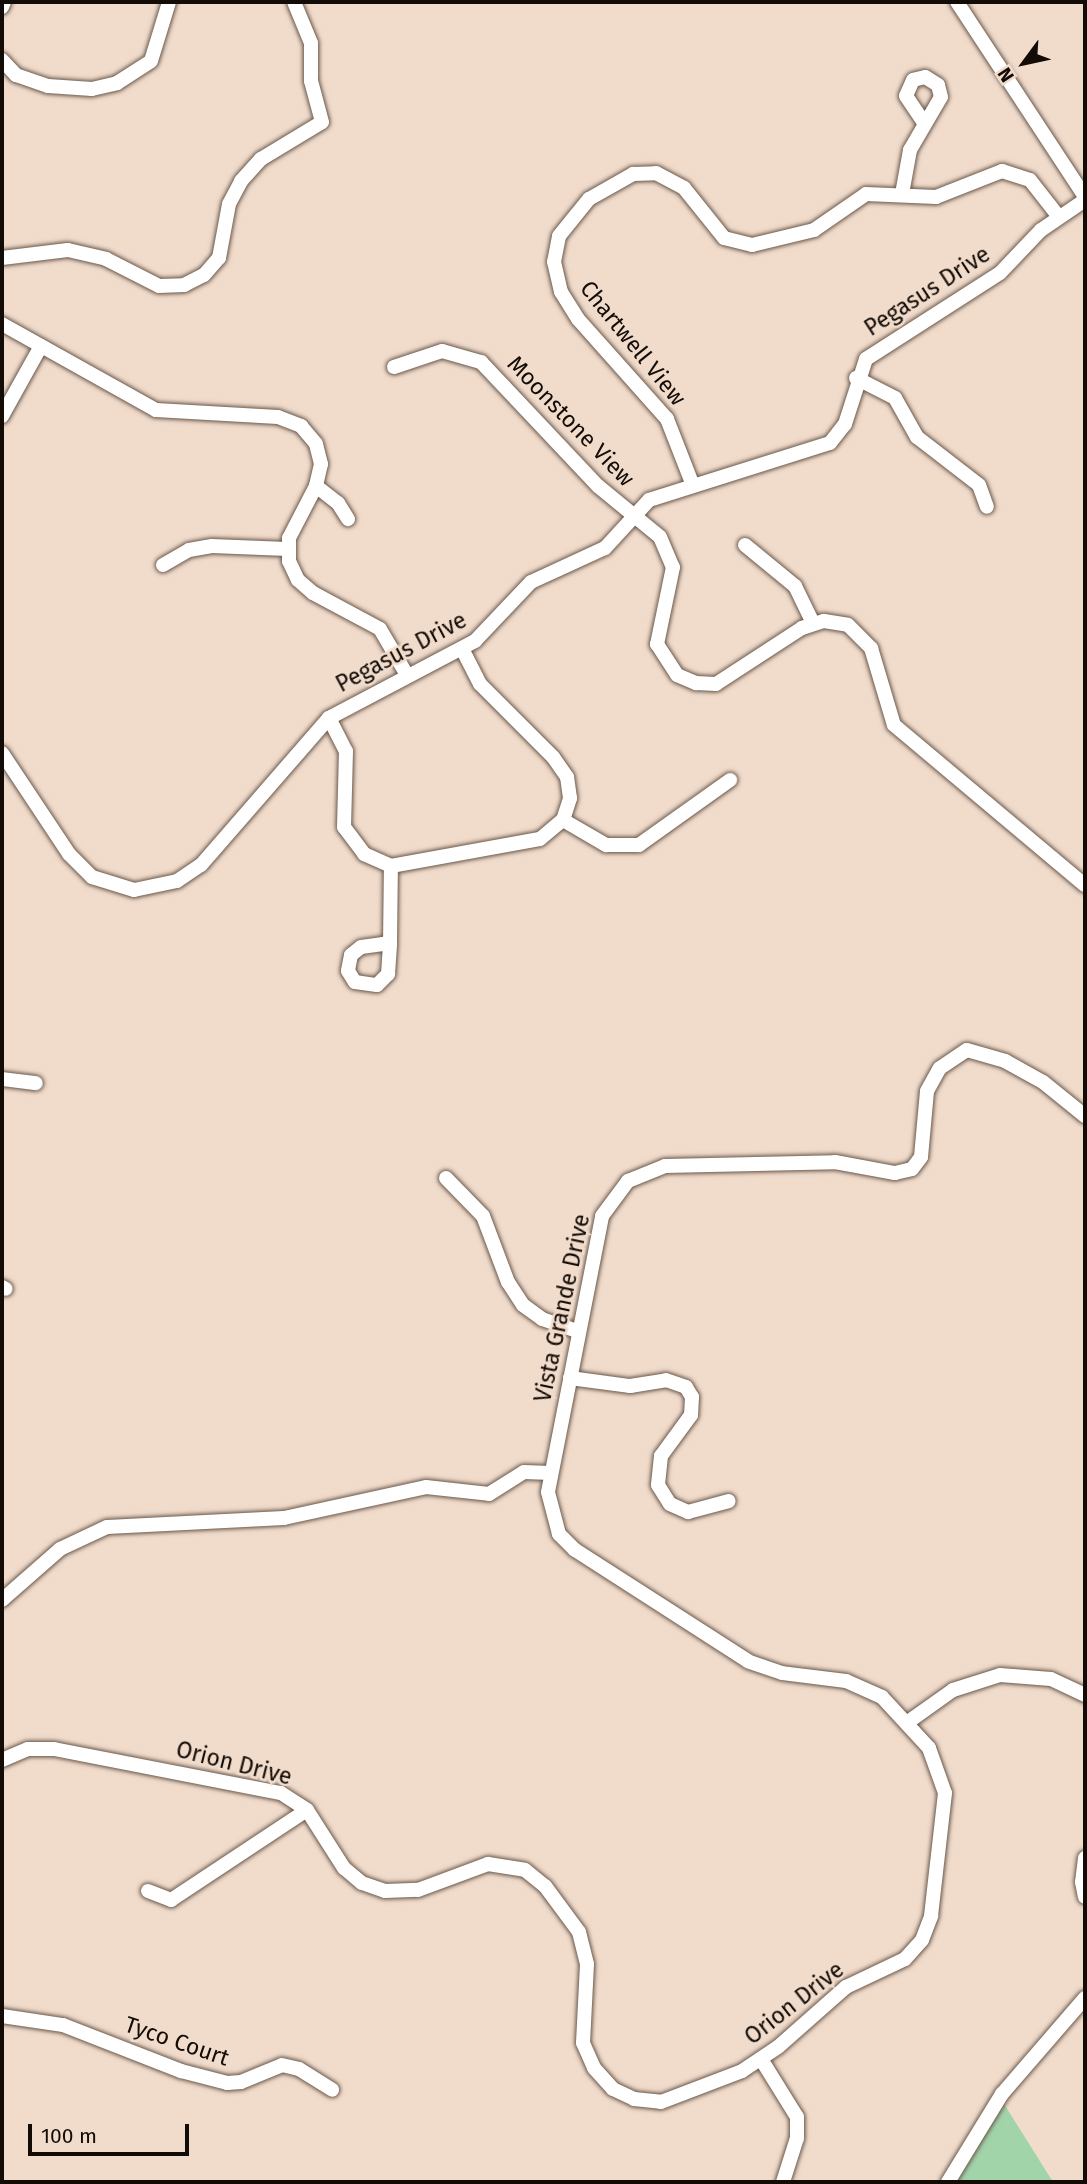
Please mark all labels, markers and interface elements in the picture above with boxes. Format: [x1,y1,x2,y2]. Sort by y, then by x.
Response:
north arrow [989,28,1059,98]
text: N [993,63,1019,86]
street label: Pegasus Drive [859,240,995,342]
street label: Chartwell View [574,275,692,411]
street label: Moonstone View [502,350,640,492]
street label: Pegasus Drive [331,606,471,698]
street label: Vista Grande Drive [529,1211,595,1405]
street label: Orion Drive [173,1735,295,1791]
street label: Orion Drive [739,1956,849,2050]
street label: Tyco Court [121,2010,233,2072]
scale bar [32,2110,192,2154]
text: 100 m [41,2123,97,2149]

